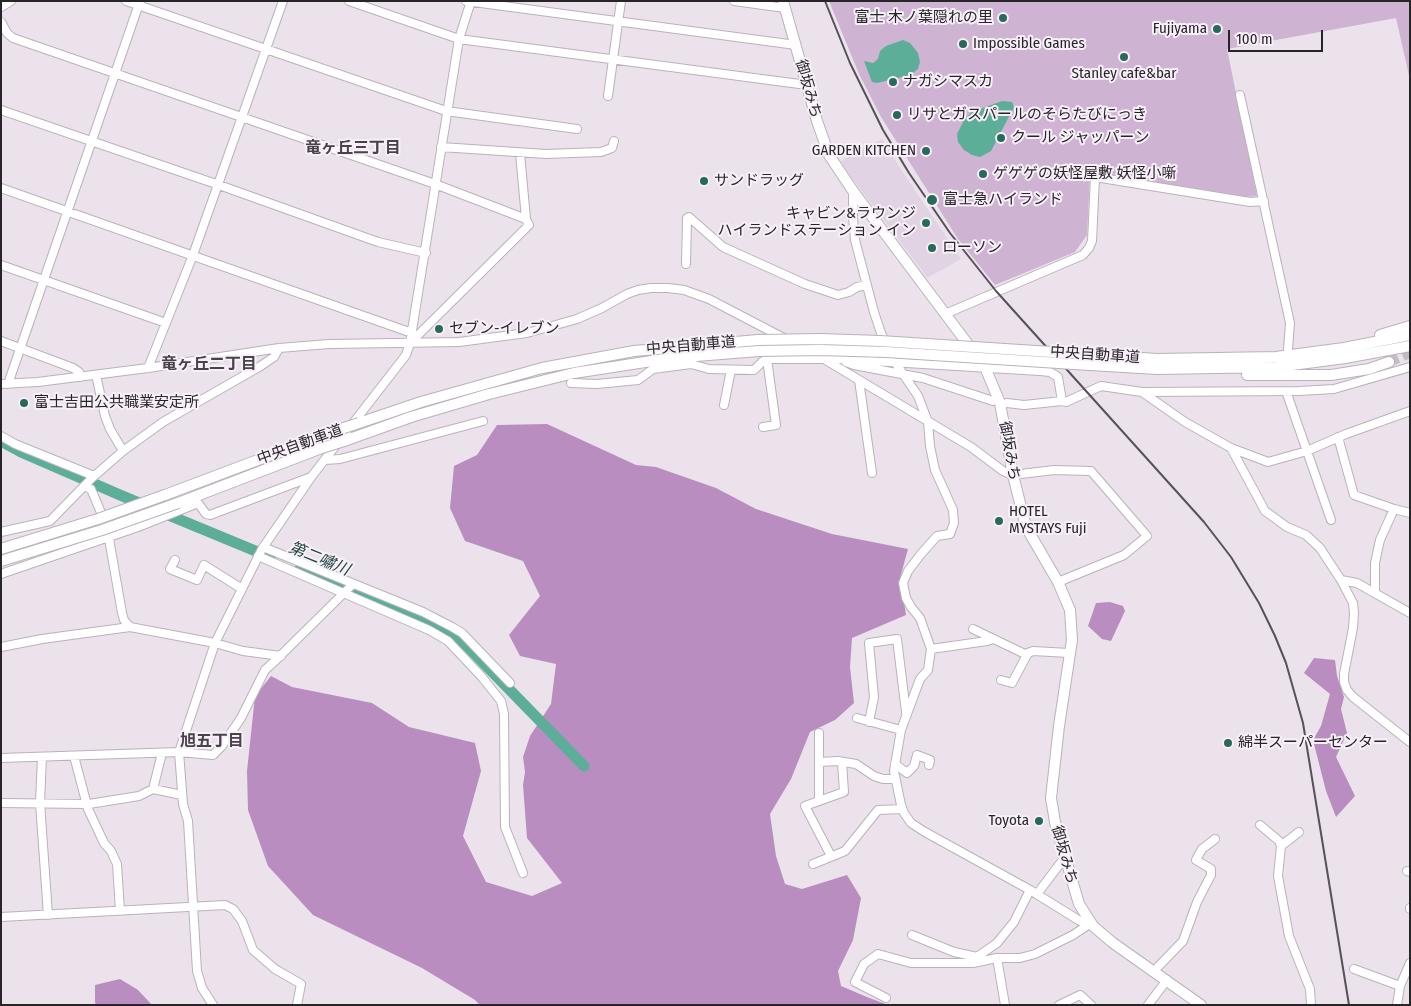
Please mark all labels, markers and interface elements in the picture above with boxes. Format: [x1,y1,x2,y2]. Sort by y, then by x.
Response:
place label: 富士 木ノ葉隠れの里 [854,9,993,27]
marker: 富士 木ノ葉隠れの里 [997,12,1009,24]
place label: Fujiyama [1153,20,1207,38]
scale bar [1231,20,1326,52]
marker: Fujiyama [1211,23,1223,35]
text: 100 m [1236,30,1273,48]
place label: Impossible Games [973,35,1085,53]
marker: Impossible Games [957,38,969,50]
marker: Stanley cafe&bar [1118,51,1130,63]
street label: 御坂みち [791,58,825,120]
place label: Stanley cafe&bar [1072,65,1176,83]
place label: ナガシマスカ [903,73,993,91]
marker: ナガシマスカ [887,76,899,88]
place label: リサとガスパールのそらたびにっき [907,106,1147,124]
marker: リサとガスパールのそらたびにっき [891,109,903,121]
place label: クール ジャッパーン [1011,129,1150,147]
marker: クール ジャッパーン [995,132,1007,144]
district label: 竜ヶ丘三丁目 [305,139,401,159]
place label: GARDEN KITCHEN [812,142,916,160]
marker: GARDEN KITCHEN [920,145,932,157]
place label: ゲゲゲの妖怪屋敷 妖怪小噺 [993,165,1177,183]
marker: ゲゲゲの妖怪屋敷 妖怪小噺 [977,168,989,180]
place label: サンドラッグ [714,172,804,190]
marker: サンドラッグ [698,175,710,187]
place label: 富士急ハイランド [943,191,1063,209]
marker: 富士急ハイランド [925,193,939,207]
place label: キャビン&ラウンジ ハイランドステーション イン [717,205,916,240]
marker: キャビン&ラウンジ ハイランドステーション イン [920,217,932,229]
place label: ローソン [942,239,1002,257]
marker: ローソン [926,242,938,254]
place label: セブン-イレブン [449,320,560,338]
marker: セブン-イレブン [433,323,445,335]
street label: 中央自動車道 [645,333,737,359]
street label: 中央自動車道 [1049,343,1141,367]
district label: 竜ヶ丘二丁目 [161,355,257,375]
place label: 富士吉田公共職業安定所 [34,394,199,412]
marker: 富士吉田公共職業安定所 [18,397,30,409]
street label: 御坂みち [995,420,1023,482]
street label: 中央自動車道 [255,421,345,469]
place label: HOTEL MYSTAYS Fuji [1009,503,1087,538]
marker: HOTEL MYSTAYS Fuji [993,515,1005,527]
water label: 第二嘯川 [286,538,352,580]
district label: 旭五丁目 [180,732,244,752]
place label: 綿半スーパーセンター [1238,734,1388,752]
marker: 綿半スーパーセンター [1222,737,1234,749]
place label: Toyota [988,812,1029,830]
marker: Toyota [1033,815,1045,827]
street label: 御坂みち [1047,824,1081,886]

